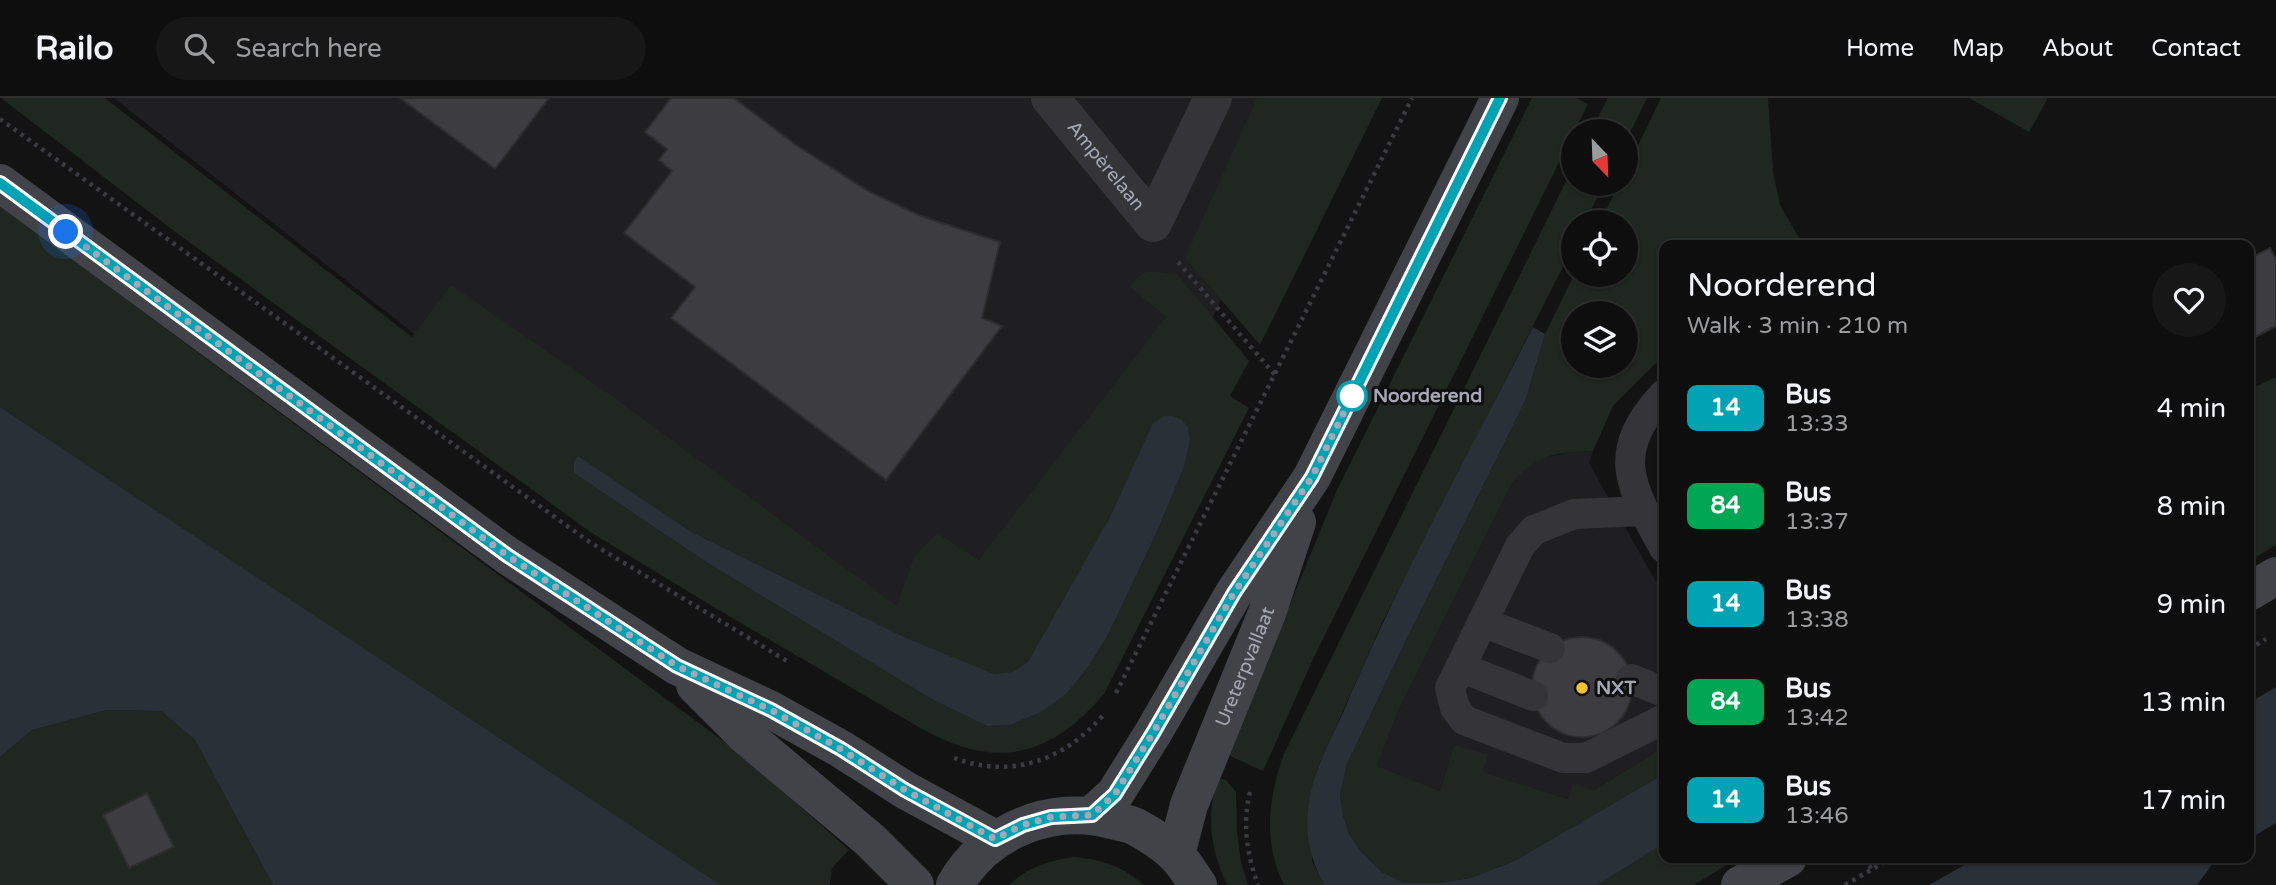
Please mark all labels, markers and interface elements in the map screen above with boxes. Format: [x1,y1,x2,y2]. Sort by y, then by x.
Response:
search box [156,17,646,80]
text: Railo [35,29,114,68]
icon: search [180,29,218,67]
text: Search here [236,33,382,64]
text: Home [1846,34,1914,63]
text: Map [1952,34,2004,63]
text: About [2042,34,2113,63]
text: Contact [2151,34,2241,63]
street label: Ampèrelaan [1063,117,1149,215]
north arrow [1561,119,1638,196]
map controls [1561,119,1638,378]
button: locate [1561,210,1638,287]
your location [48,214,83,249]
button: heart [2152,263,2226,337]
text: Noorderend [1687,266,1877,305]
button: layers [1561,301,1638,378]
text: Walk · 3 min · 210 m [1687,312,1908,340]
text: Bus [1785,379,1831,410]
marker: Noorderend [1337,381,1367,411]
place label: Noorderend [1373,385,1482,407]
text: 14 [1710,393,1741,422]
text: 4 min [2157,393,2226,424]
text: 13:33 [1785,410,1849,438]
text: Bus [1785,477,1831,508]
text: 84 [1710,491,1741,520]
text: 8 min [2157,491,2226,522]
text: 13:37 [1785,508,1849,536]
text: Bus [1785,575,1831,606]
text: 14 [1710,589,1741,618]
text: 9 min [2157,589,2226,620]
street label: Ureterpvallaat [1211,604,1279,730]
text: 13:38 [1785,606,1849,634]
text: Bus [1785,673,1831,704]
place label: NXT [1596,677,1637,699]
marker: NXT [1574,680,1590,696]
text: 84 [1710,687,1741,716]
text: 13 min [2140,687,2226,718]
text: 13:42 [1785,704,1849,732]
text: Bus [1785,771,1831,802]
text: 14 [1710,785,1741,814]
text: 17 min [2140,785,2226,816]
text: 13:46 [1785,802,1849,830]

